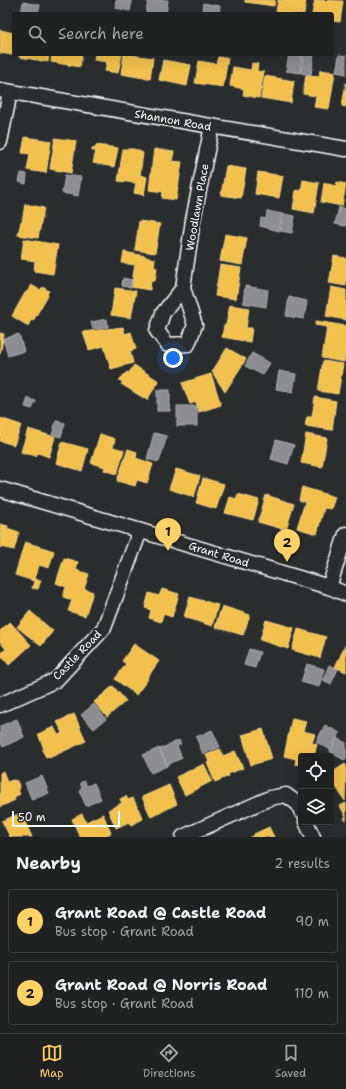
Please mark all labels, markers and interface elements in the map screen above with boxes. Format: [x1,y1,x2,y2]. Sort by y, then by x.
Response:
search box [12,12,334,56]
icon: search [26,23,48,45]
text: Search here [58,24,144,44]
street label: Shannon Road [133,106,213,135]
street label: Woodlawn Place [182,162,213,252]
your location [163,348,183,368]
pin: 1 [155,518,181,551]
pin: 2 [274,529,300,562]
street label: Grant Road [187,538,251,571]
street label: Castle Road [50,627,105,684]
map controls [298,753,334,825]
button: locate [298,753,334,789]
button: layers [298,789,334,825]
scale bar [12,809,120,828]
text: 50 m [18,810,46,825]
text: Nearby [16,852,81,874]
text: 2 results [274,855,330,872]
text: Grant Road @ Castle Road [55,903,266,923]
text: 1 [27,913,33,930]
text: 90 m [295,913,329,930]
text: Bus stop · Grant Road [55,923,194,940]
text: Grant Road @ Norris Road [55,975,267,995]
text: 2 [25,985,35,1002]
text: 110 m [294,985,329,1002]
text: Bus stop · Grant Road [55,995,194,1012]
tab: Map [40,1042,63,1081]
tab: Directions [143,1042,195,1081]
tab: Saved [275,1042,306,1081]

